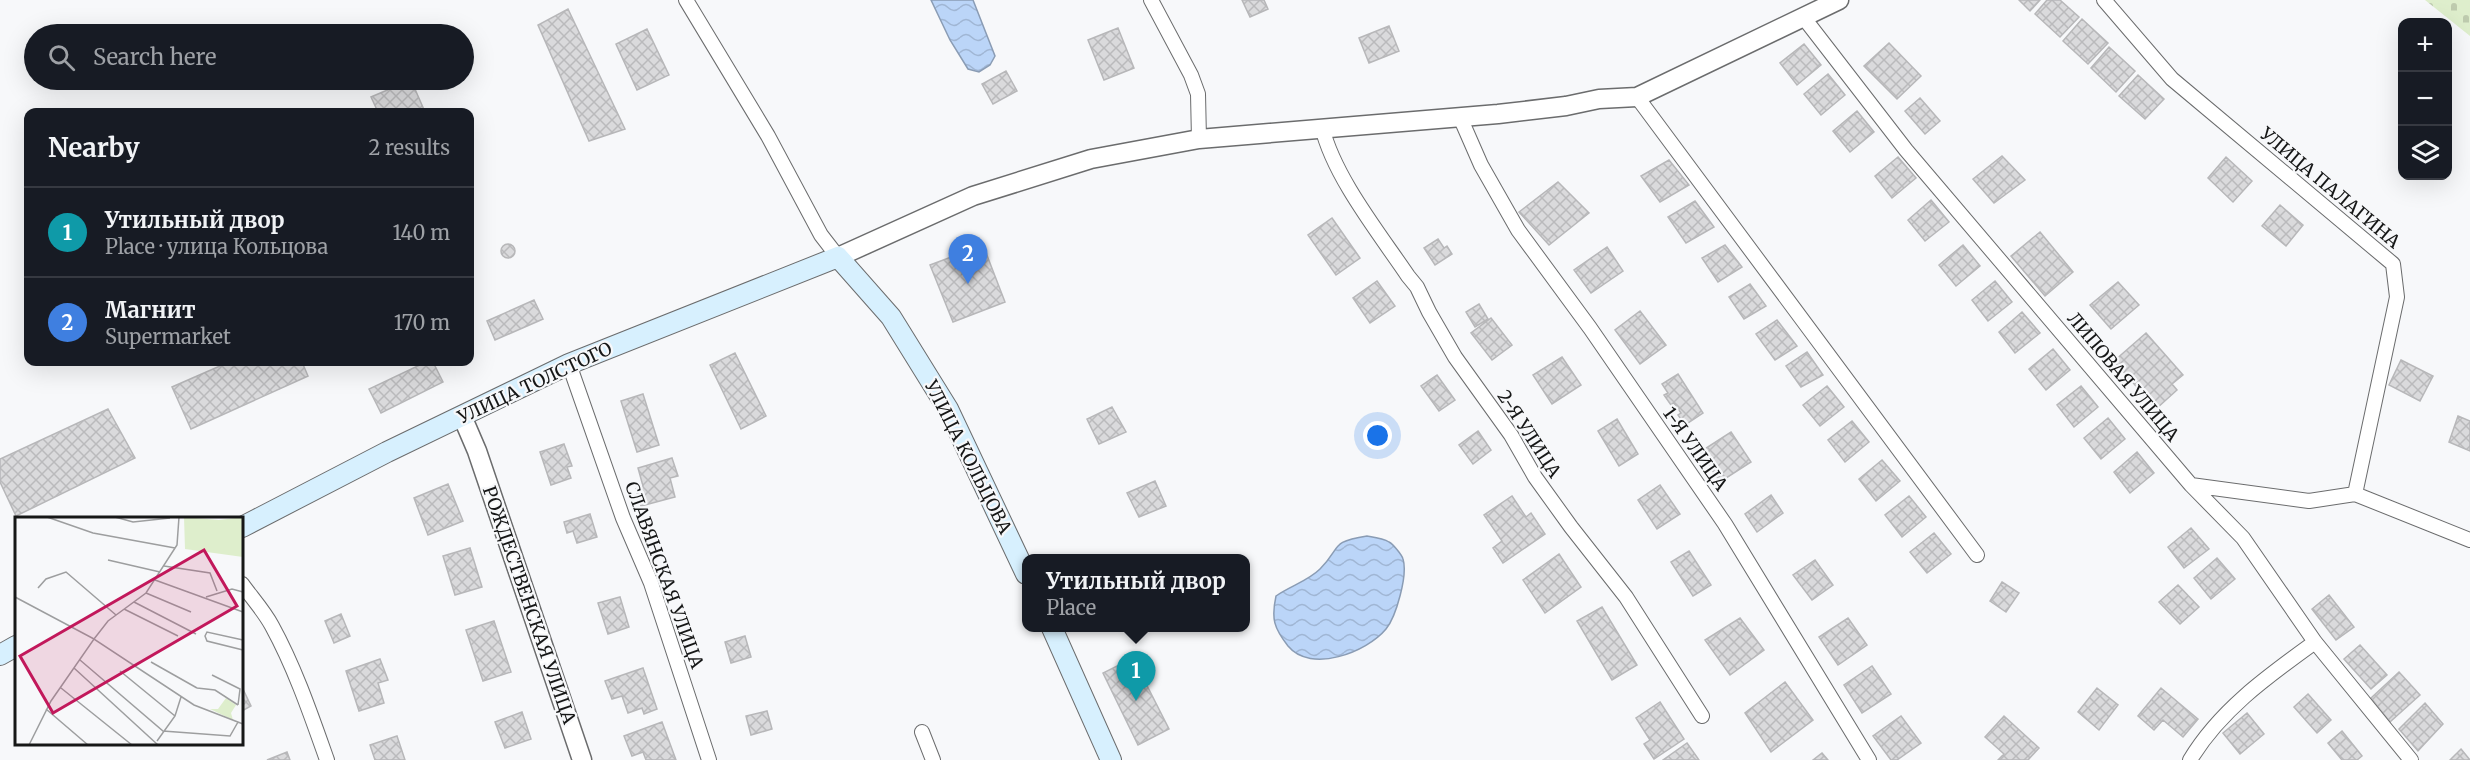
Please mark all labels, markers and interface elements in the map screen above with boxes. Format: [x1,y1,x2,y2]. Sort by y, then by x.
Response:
map controls [2398,18,2452,180]
button: + [2398,18,2452,72]
search box [24,24,474,90]
icon: search [45,41,78,74]
text: Search here [93,43,216,71]
button: − [2398,72,2452,126]
street label: УЛИЦА ПАЛАГИНА [2255,122,2405,253]
button: layers [2398,126,2452,180]
text: Nearby [48,131,140,164]
text: 2 results [368,135,450,160]
text: Утильный двор [105,206,285,234]
text: 1 [63,220,72,245]
text: 140 m [393,220,450,245]
text: Place · улица Кольцова [105,234,328,259]
pin: 2 [948,234,988,284]
text: Магнит [105,296,196,324]
street label: ЛИПОВАЯ УЛИЦА [2063,307,2184,446]
text: 2 [62,310,73,335]
text: 170 m [394,310,450,335]
text: Supermarket [105,324,231,349]
street label: УЛИЦА ТОЛСТОГО [453,337,616,429]
street label: УЛИЦА КОЛЬЦОВА [919,375,1017,538]
street label: 2-Я УЛИЦА [1493,386,1566,482]
street label: 1-Я УЛИЦА [1658,402,1733,495]
your location [1363,421,1392,450]
street label: СЛАВЯНСКАЯ УЛИЦА [620,478,709,672]
street label: РОЖДЕСТВЕНСКАЯ УЛИЦА [478,483,581,727]
inset map [15,517,243,745]
popup [1022,554,1250,632]
text: Утильный двор [1046,567,1226,595]
text: Place [1046,595,1096,620]
pin: 1 [1116,652,1156,701]

